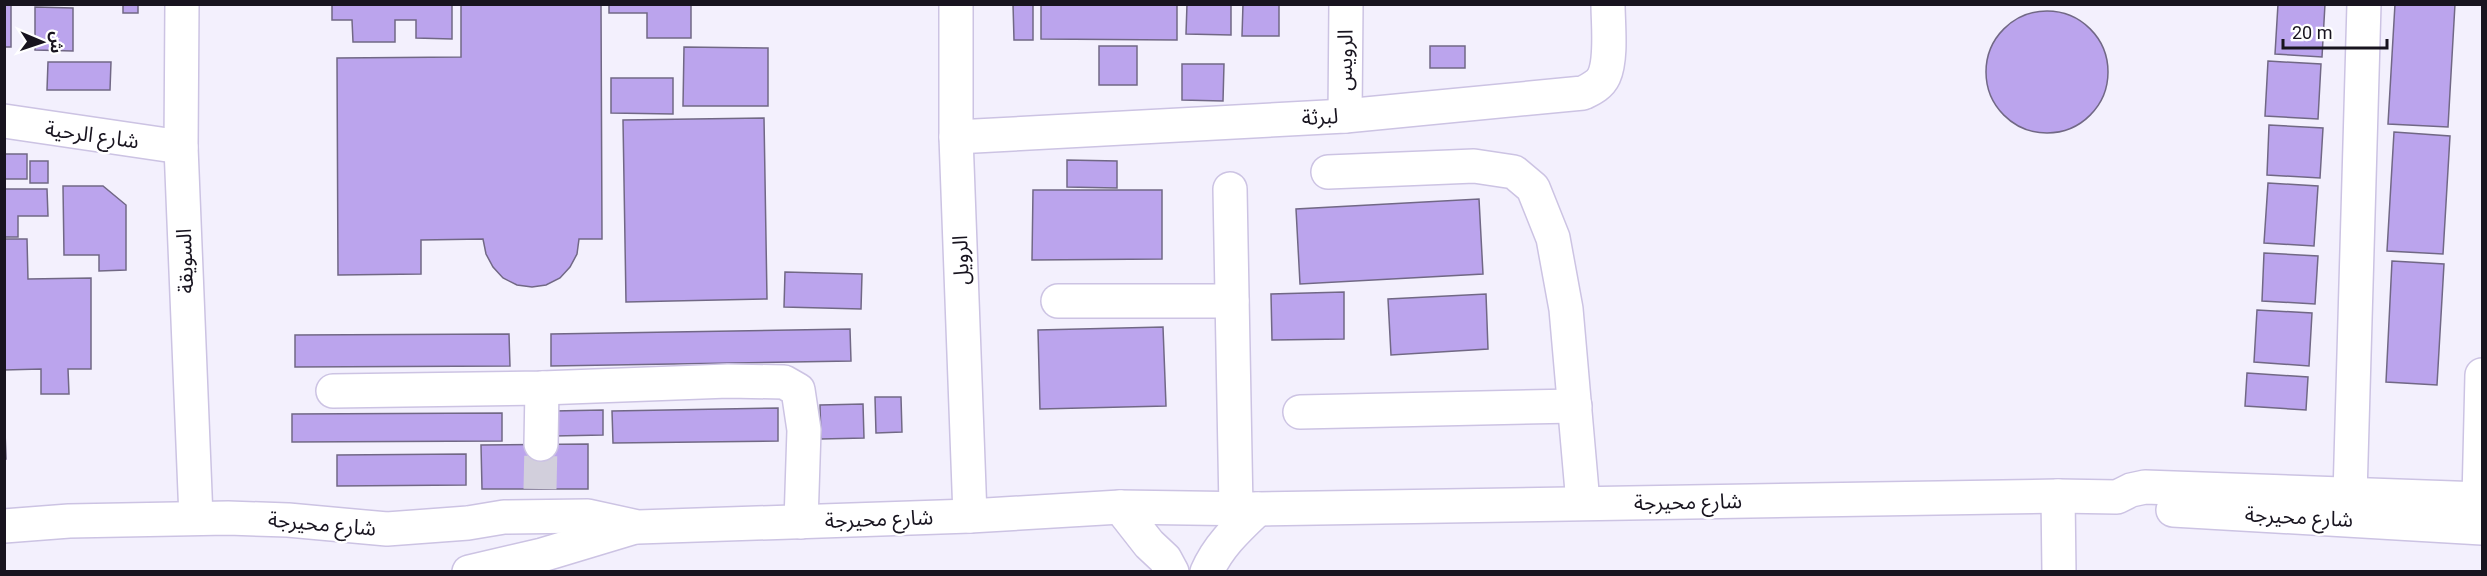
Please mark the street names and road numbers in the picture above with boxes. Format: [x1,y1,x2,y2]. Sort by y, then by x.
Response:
street label: الرويس [1332,29,1358,91]
street label: لبرثة [1301,104,1339,130]
street label: شارع الرحية [43,117,140,156]
street label: السويقة [172,228,198,294]
street label: الرويل [948,235,974,285]
street label: شارع محيرجة [1634,489,1742,518]
street label: شارع محيرجة [2244,502,2354,535]
street label: شارع محيرجة [824,505,934,536]
street label: شارع محيرجة [267,507,377,544]

